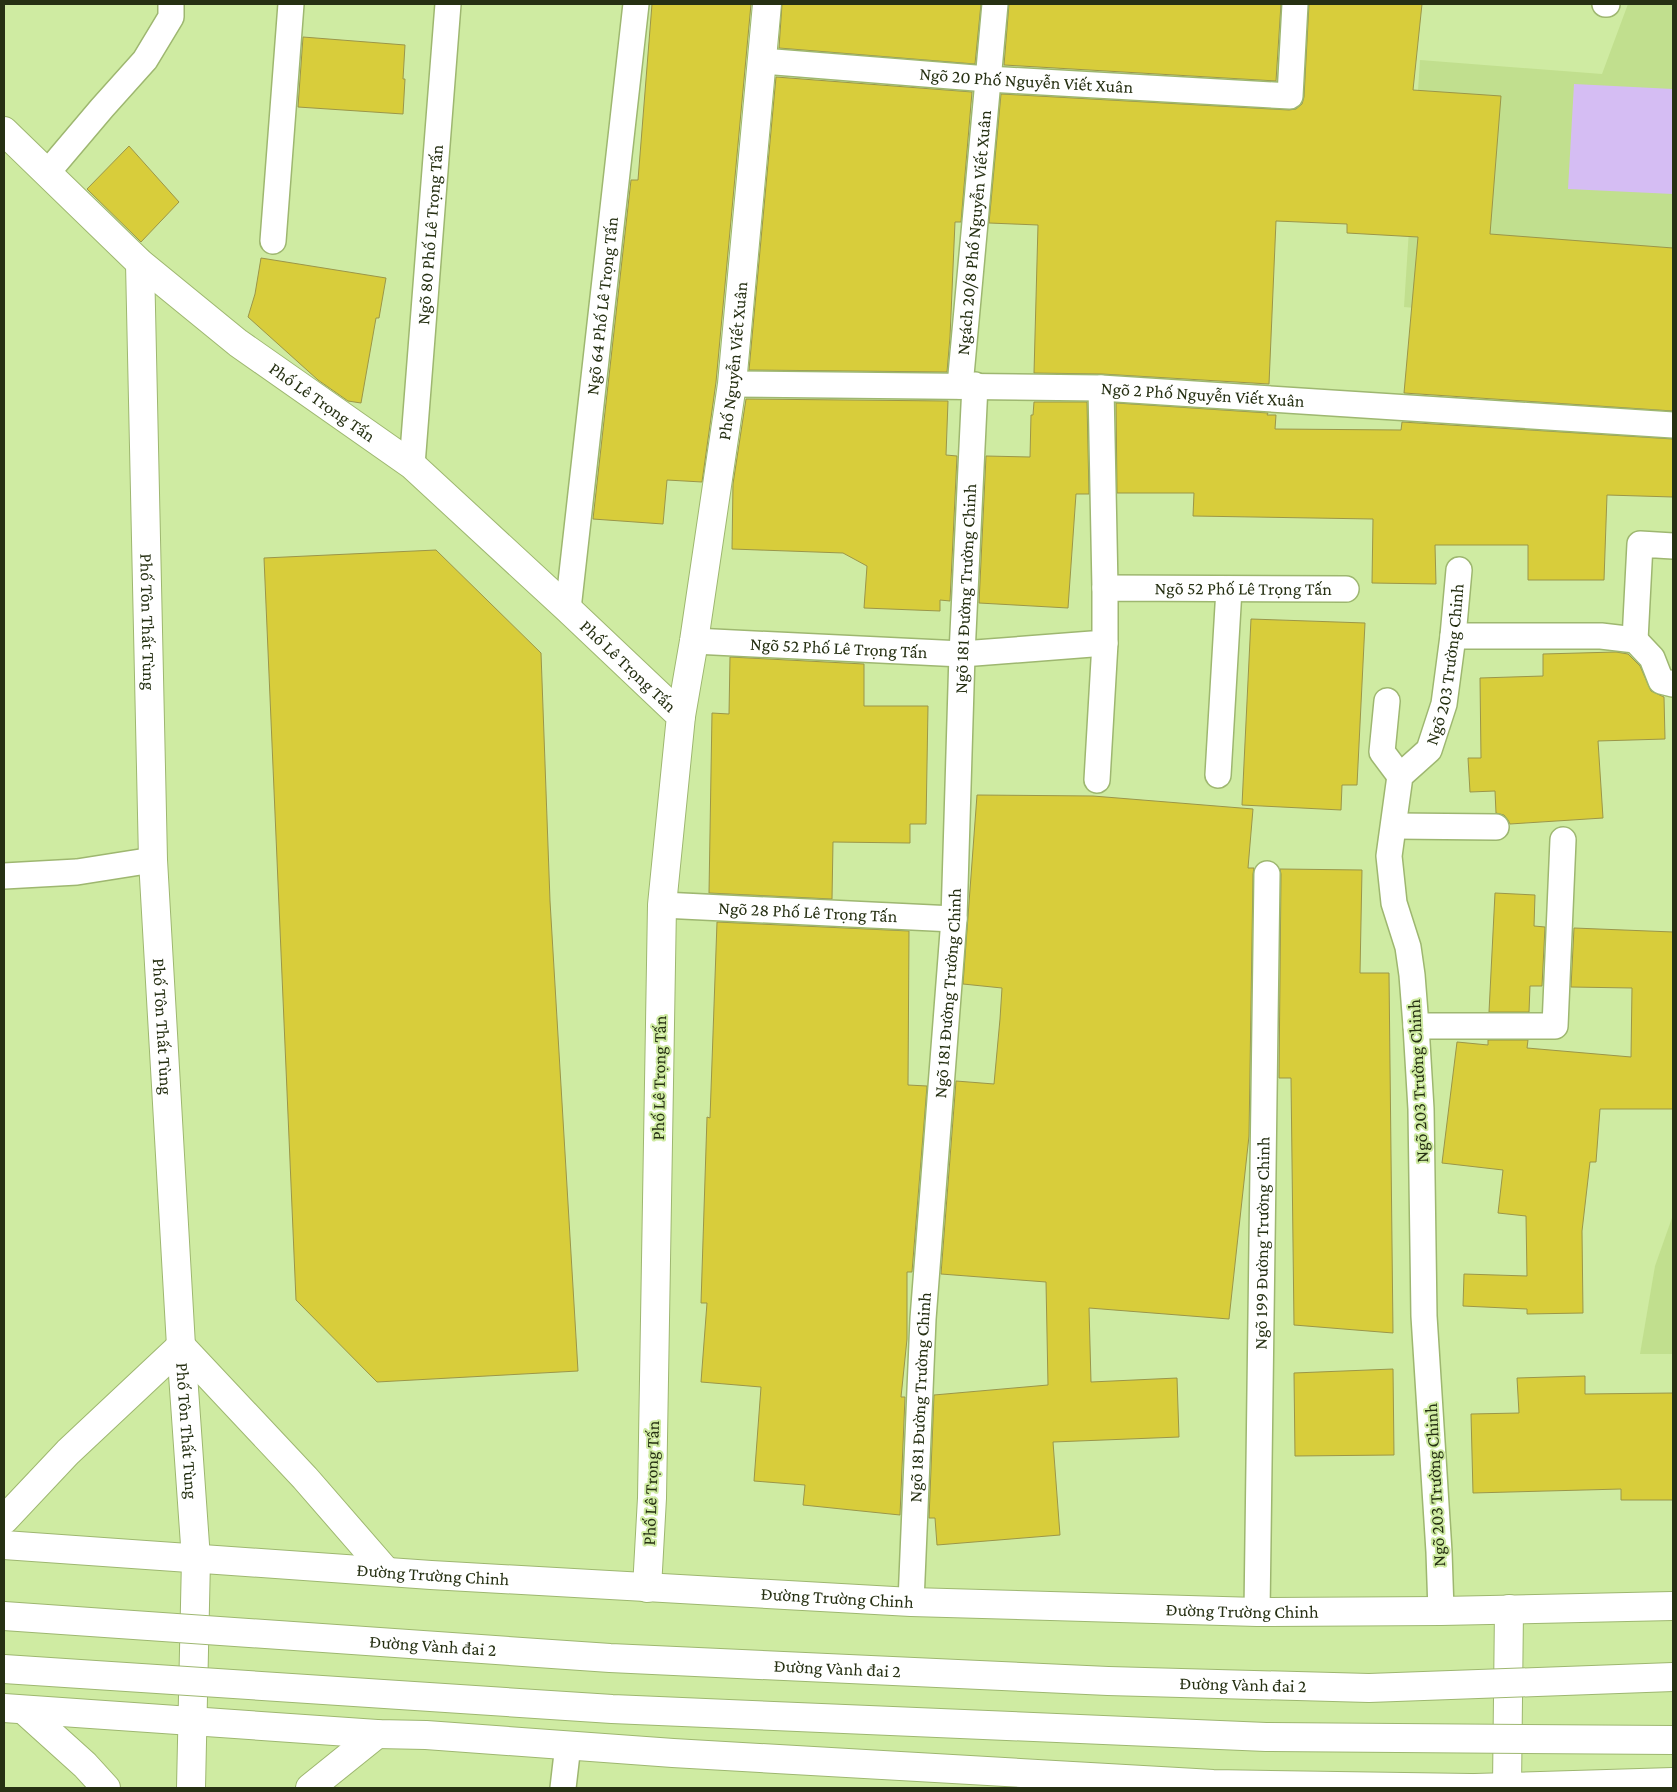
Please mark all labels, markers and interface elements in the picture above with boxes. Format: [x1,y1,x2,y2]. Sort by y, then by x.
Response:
street label: Ngõ 20 Phố Nguyễn Viết Xuân [919,64,1134,97]
street label: Ngách 20/8 Phố Nguyễn Viết Xuân [953,109,995,356]
street label: Ngõ 80 Phố Lê Trọng Tấn [413,143,447,326]
street label: Ngõ 64 Phố Lê Trọng Tấn [582,215,622,396]
street label: Phố Nguyễn Viết Xuân [714,280,751,442]
street label: Phố Lê Trọng Tấn [265,358,379,446]
street label: Ngõ 2 Phố Nguyễn Viết Xuân [1100,378,1306,411]
street label: Ngõ 181 Đường Trường Chinh [951,483,980,694]
street label: Phố Tôn Thất Tùng [136,553,159,691]
street label: Ngõ 52 Phố Lê Trọng Tấn [1154,578,1332,599]
street label: Ngõ 203 Trường Chinh [1421,582,1468,748]
street label: Phố Lê Trọng Tấn [576,616,681,717]
street label: Ngõ 52 Phố Lê Trọng Tấn [750,634,928,662]
street label: Ngõ 181 Đường Trường Chinh [930,888,965,1099]
street label: Ngõ 28 Phố Lê Trọng Tấn [718,898,898,926]
street label: Phố Tôn Thất Tùng [149,958,177,1096]
street label: Ngõ 203 Trường Chinh [1404,998,1432,1163]
street label: Phố Lê Trọng Tấn [648,1015,670,1141]
street label: Ngõ 199 Đường Trường Chinh [1251,1136,1273,1350]
street label: Ngõ 181 Đường Trường Chinh [905,1291,935,1503]
street label: Phố Tôn Thất Tùng [172,1362,202,1500]
street label: Ngõ 203 Trường Chinh [1421,1402,1449,1567]
street label: Phố Lê Trọng Tấn [639,1420,663,1546]
street label: Đường Trường Chinh [356,1560,510,1589]
street label: Đường Trường Chinh [760,1584,915,1612]
street label: Đường Trường Chinh [1165,1599,1319,1622]
street label: Đường Vành đai 2 [369,1631,497,1660]
street label: Đường Vành đai 2 [773,1656,901,1681]
street label: Đường Vành đai 2 [1179,1673,1307,1696]

